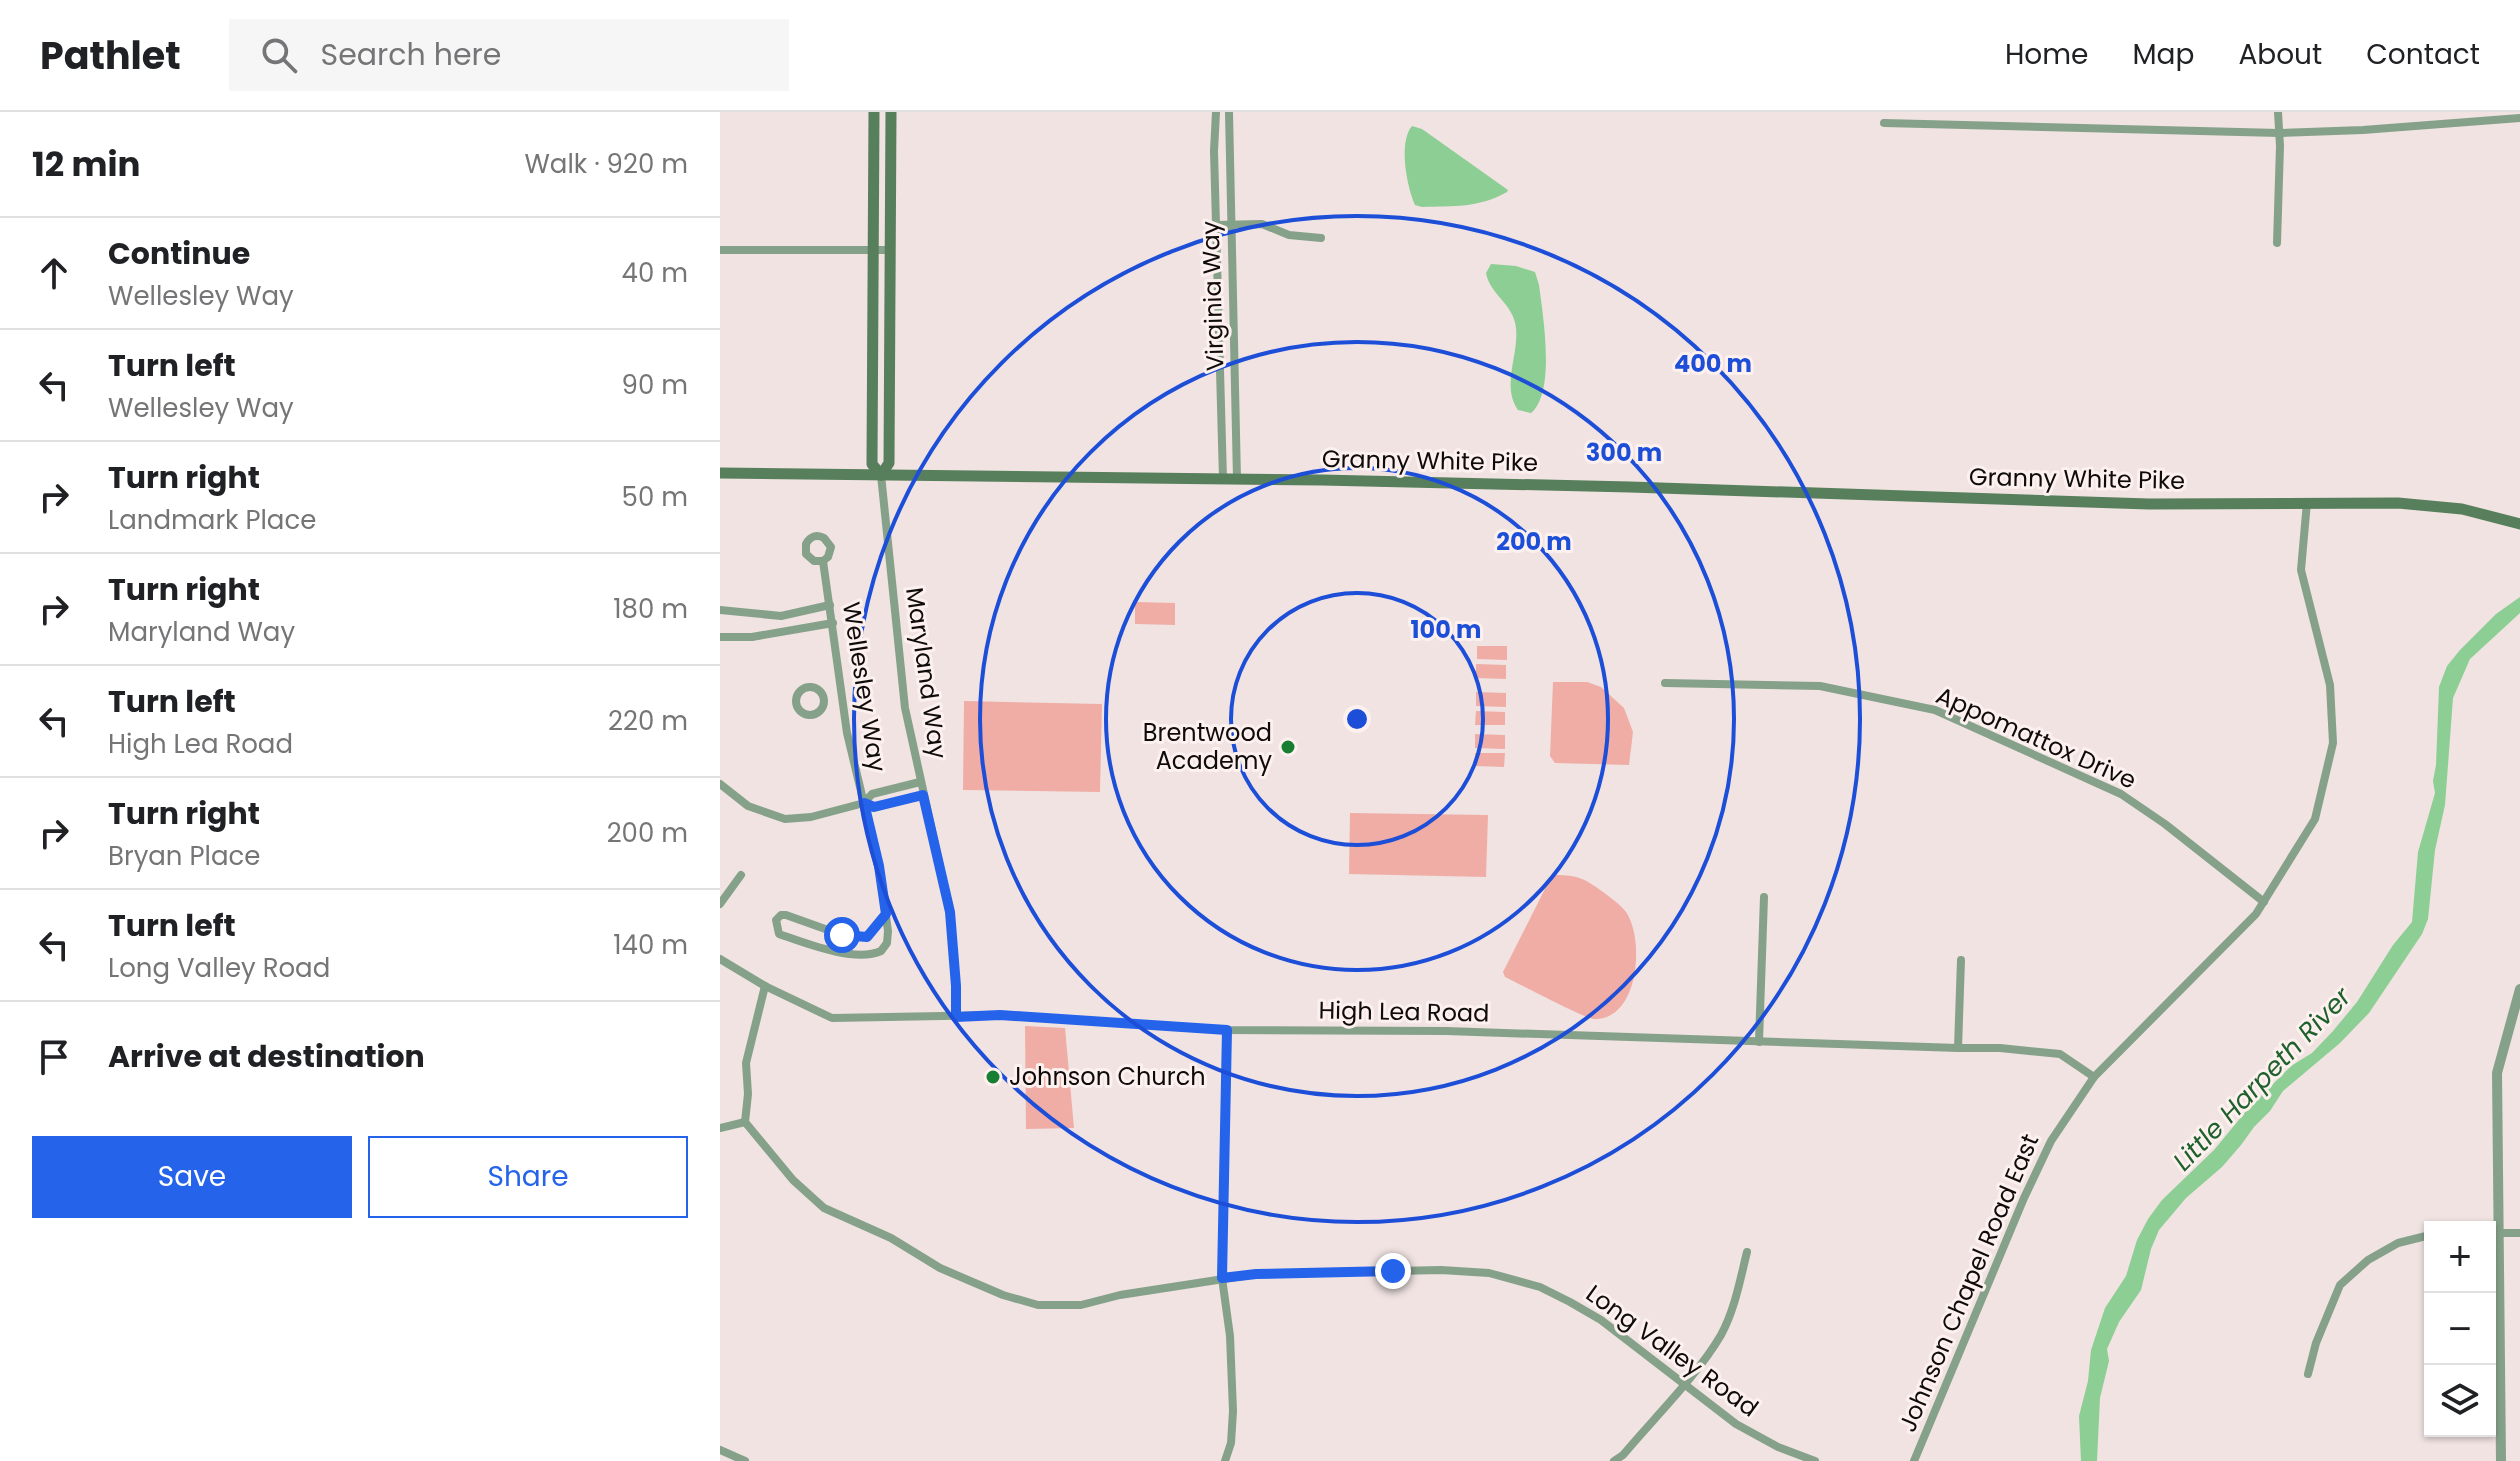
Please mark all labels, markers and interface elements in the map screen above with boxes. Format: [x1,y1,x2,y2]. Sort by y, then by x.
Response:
search box [229,19,789,91]
text: Pathlet [40,29,181,82]
icon: search [257,33,301,77]
text: Search here [321,33,501,76]
text: Home [2005,35,2088,74]
text: Map [2132,35,2194,74]
text: About [2238,35,2322,74]
text: Contact [2366,35,2480,74]
text: 12 min [32,140,140,188]
text: Walk · 920 m [524,146,688,182]
street label: Virginia Way [1193,220,1232,372]
text: Continue [108,232,250,275]
icon: ahead [32,251,76,295]
text: 40 m [622,255,688,291]
text: Wellesley Way [108,278,294,314]
text: Turn left [108,344,236,387]
text: 400 m [1674,347,1752,380]
icon: left [32,363,76,407]
text: 90 m [622,367,688,403]
text: Wellesley Way [108,390,294,426]
text: 300 m [1586,436,1662,469]
street label: Granny White Pike [1322,442,1538,479]
text: Turn right [108,456,260,499]
street label: Granny White Pike [1969,460,2185,497]
icon: right [32,475,76,519]
text: 50 m [622,479,688,515]
text: Landmark Place [108,502,316,538]
text: 200 m [1496,525,1572,558]
text: Turn right [108,568,260,611]
street label: Maryland Way [898,585,955,761]
icon: right [32,587,76,631]
text: 180 m [613,591,688,627]
street label: Wellesley Way [835,600,894,775]
text: 100 m [1411,613,1481,646]
text: Maryland Way [108,614,295,650]
street label: Appomattox Drive [1931,679,2142,797]
text: Turn left [108,680,236,723]
icon: left [32,699,76,743]
text: 220 m [608,703,688,739]
centre of rings [1343,705,1371,733]
place label: Brentwood Academy [1143,716,1272,777]
text: High Lea Road [108,726,293,762]
marker: Brentwood Academy [1279,738,1297,756]
text: Turn right [108,792,260,835]
icon: right [32,811,76,855]
text: 200 m [607,815,688,851]
text: Bryan Place [108,838,260,874]
text: Turn left [108,904,236,947]
route start [824,917,860,953]
icon: left [32,923,76,967]
text: 140 m [613,927,688,963]
text: Long Valley Road [108,950,330,986]
water label: Little Harpeth River [2165,978,2360,1179]
street label: High Lea Road [1318,994,1490,1029]
icon: arrive [32,1035,76,1079]
text: Arrive at destination [108,1035,425,1078]
place label: Johnson Church [1009,1060,1206,1093]
marker: Johnson Church [984,1068,1002,1086]
street label: Johnson Chapel Road East [1891,1129,2046,1437]
button: Save [32,1136,352,1218]
button: Share [368,1136,688,1218]
map controls [2424,1221,2496,1437]
button: + [2424,1221,2496,1293]
route end [1375,1253,1411,1289]
street label: Long Valley Road [1580,1277,1765,1424]
button: − [2424,1293,2496,1365]
button: layers [2424,1365,2496,1437]

